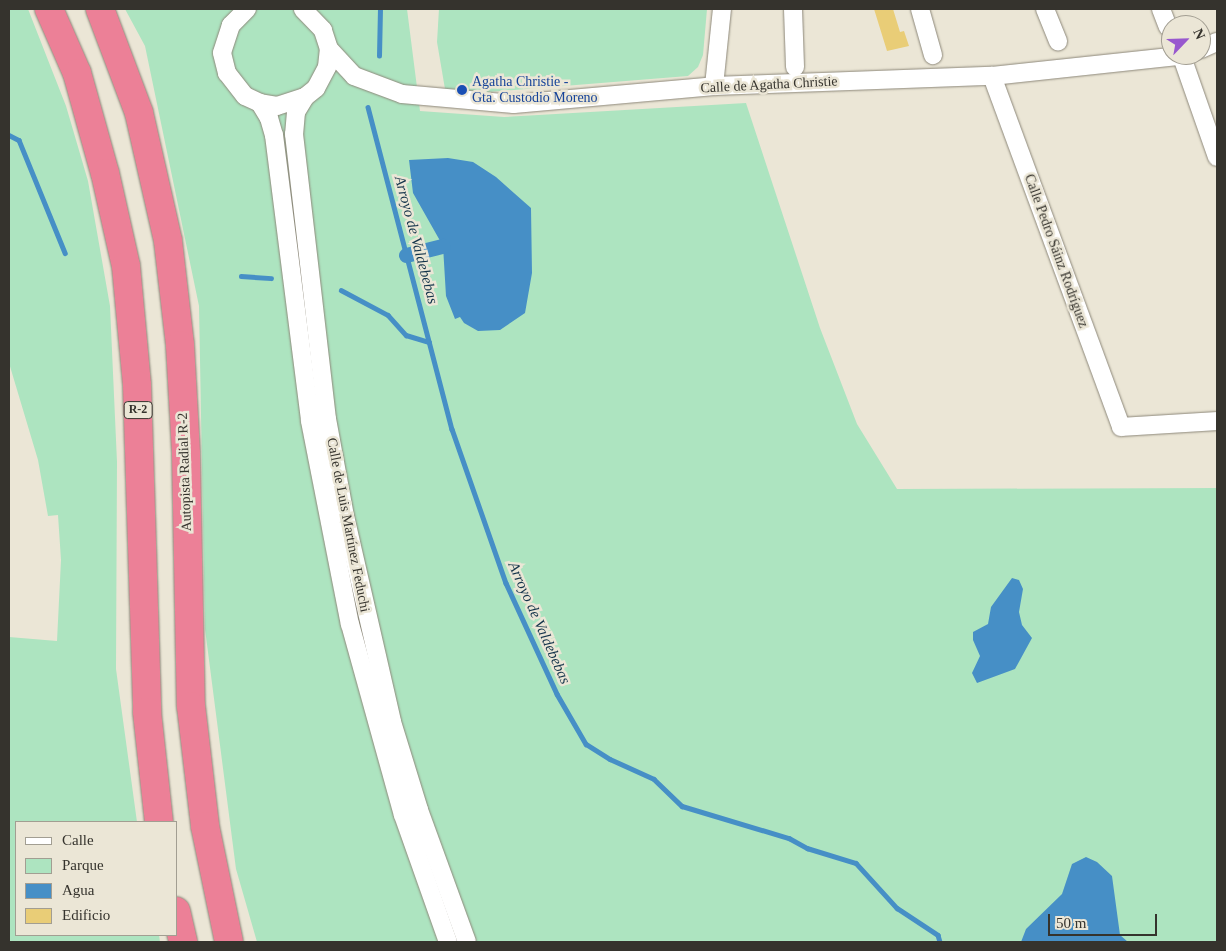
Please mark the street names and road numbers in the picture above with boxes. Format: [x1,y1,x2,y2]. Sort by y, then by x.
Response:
street label: Calle de Agatha Christie [700,73,838,97]
street label: Calle Pedro Sáinz Rodríguez [1020,172,1092,330]
road number: R-2 [123,400,153,420]
street label: Autopista Radial R-2 [175,412,195,532]
street label: Calle de Luis Martínez Feduchi [323,436,373,614]

